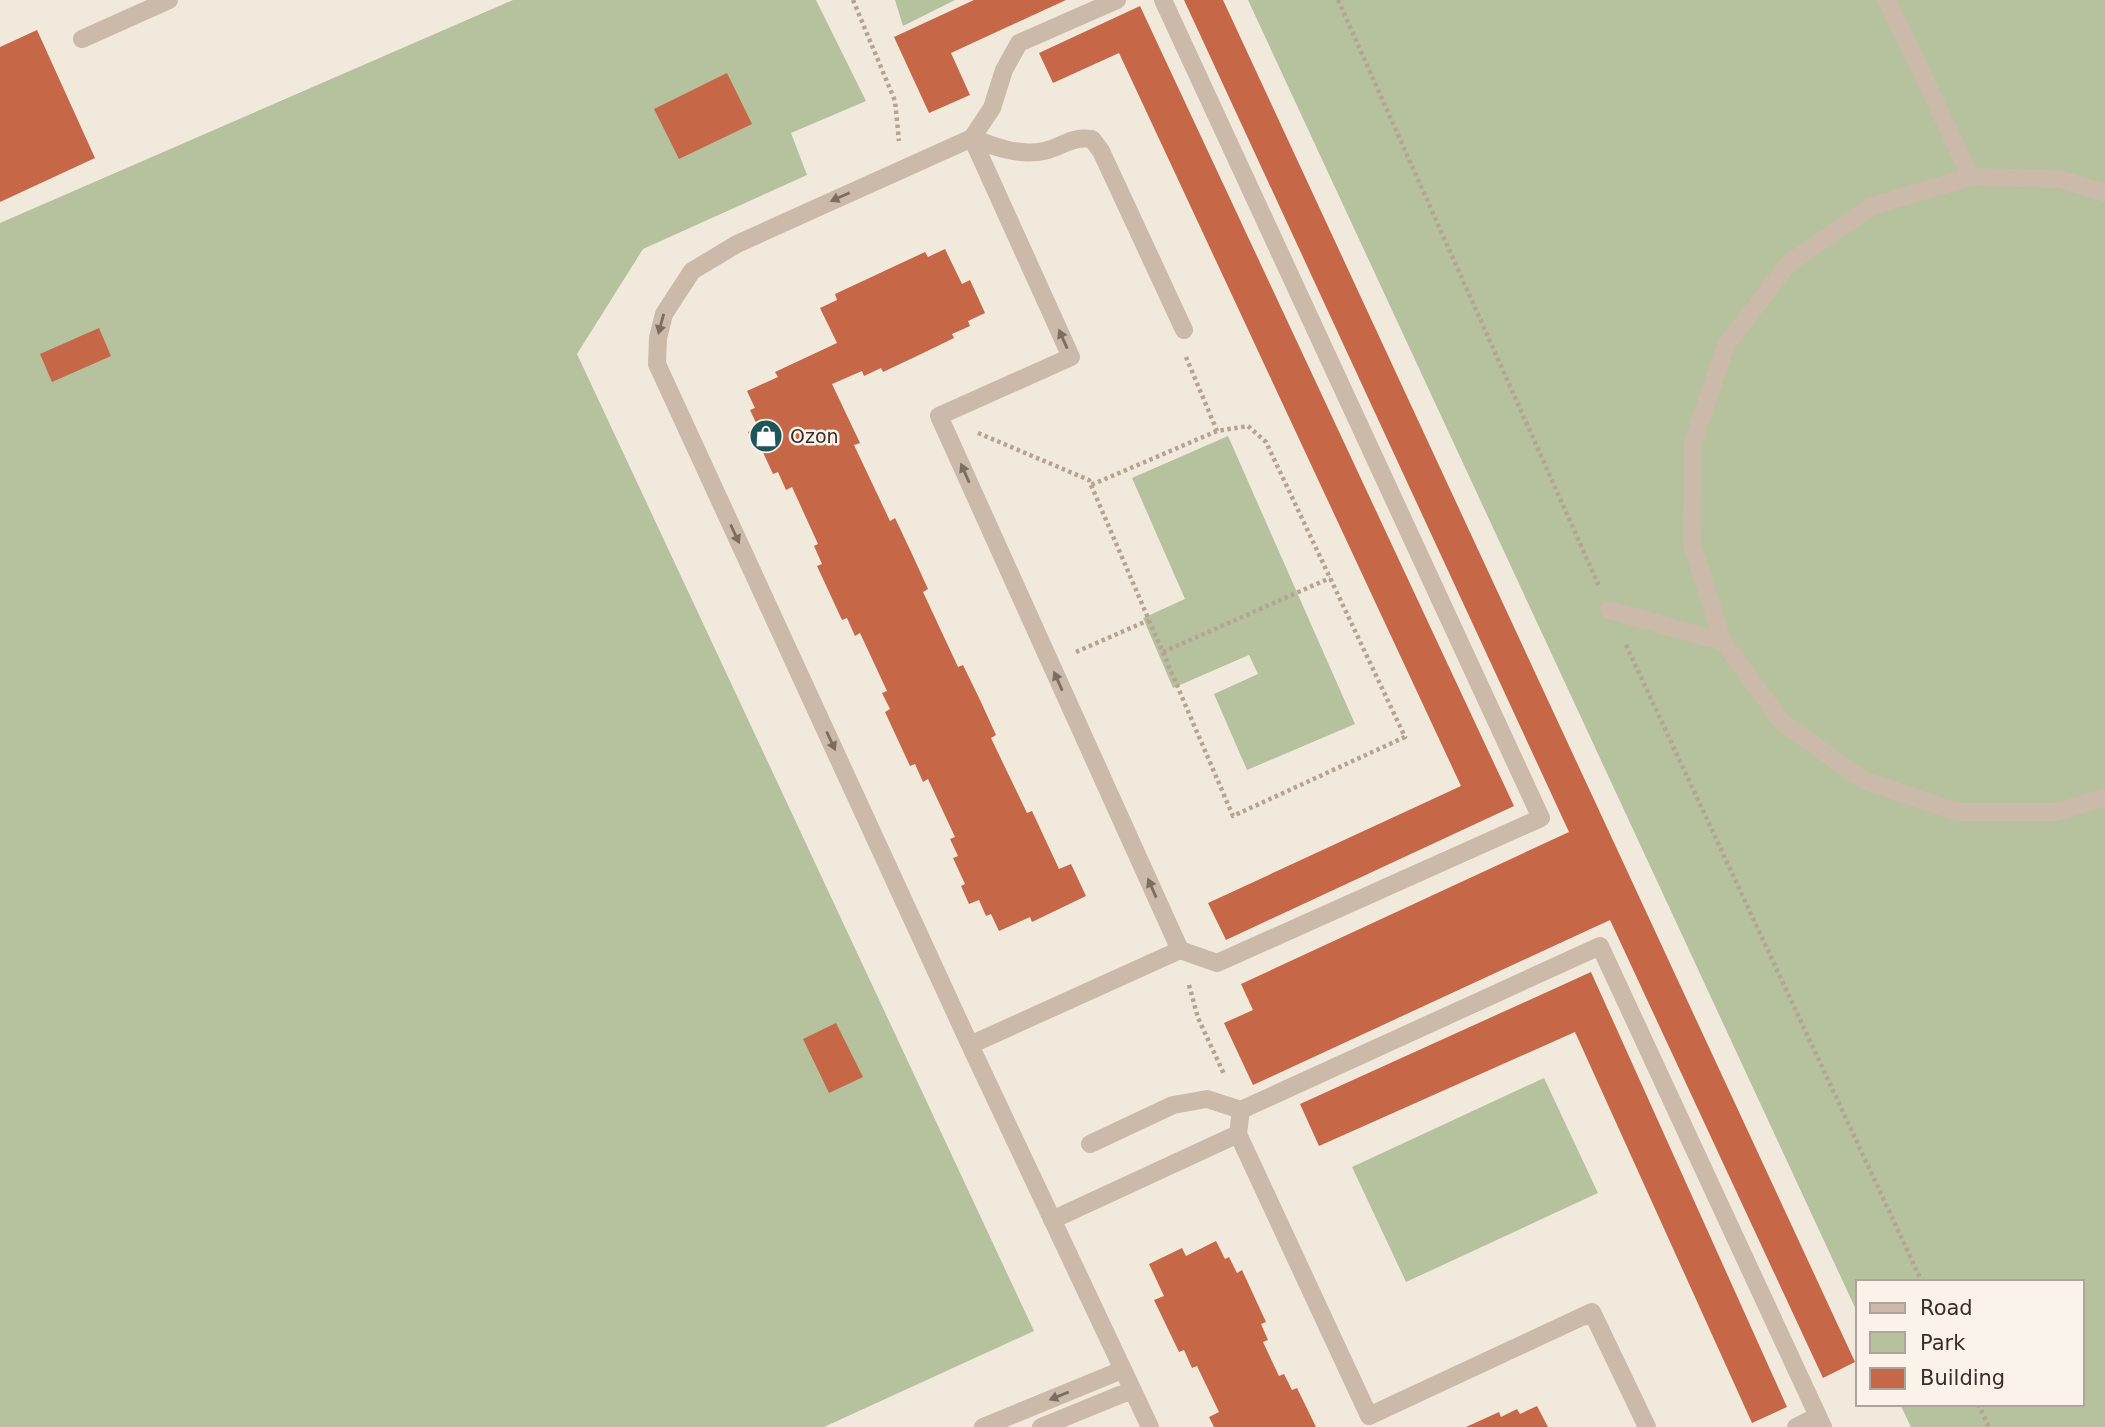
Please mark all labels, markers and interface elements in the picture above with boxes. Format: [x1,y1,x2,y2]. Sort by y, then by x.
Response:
one-way arrow [830,191,850,203]
one-way arrow [656,314,666,335]
one-way arrow [1057,328,1068,349]
shop icon: Ozon [747,417,785,455]
place label: Ozon [790,425,839,447]
one-way arrow [959,463,970,484]
one-way arrow [730,524,741,544]
one-way arrow [1052,671,1064,691]
one-way arrow [825,731,837,751]
one-way arrow [1146,878,1158,898]
legend [1856,1280,2084,1406]
text: Road [1920,1296,1973,1320]
text: Park [1920,1331,1966,1355]
text: Building [1920,1366,2005,1390]
one-way arrow [1049,1391,1070,1402]

